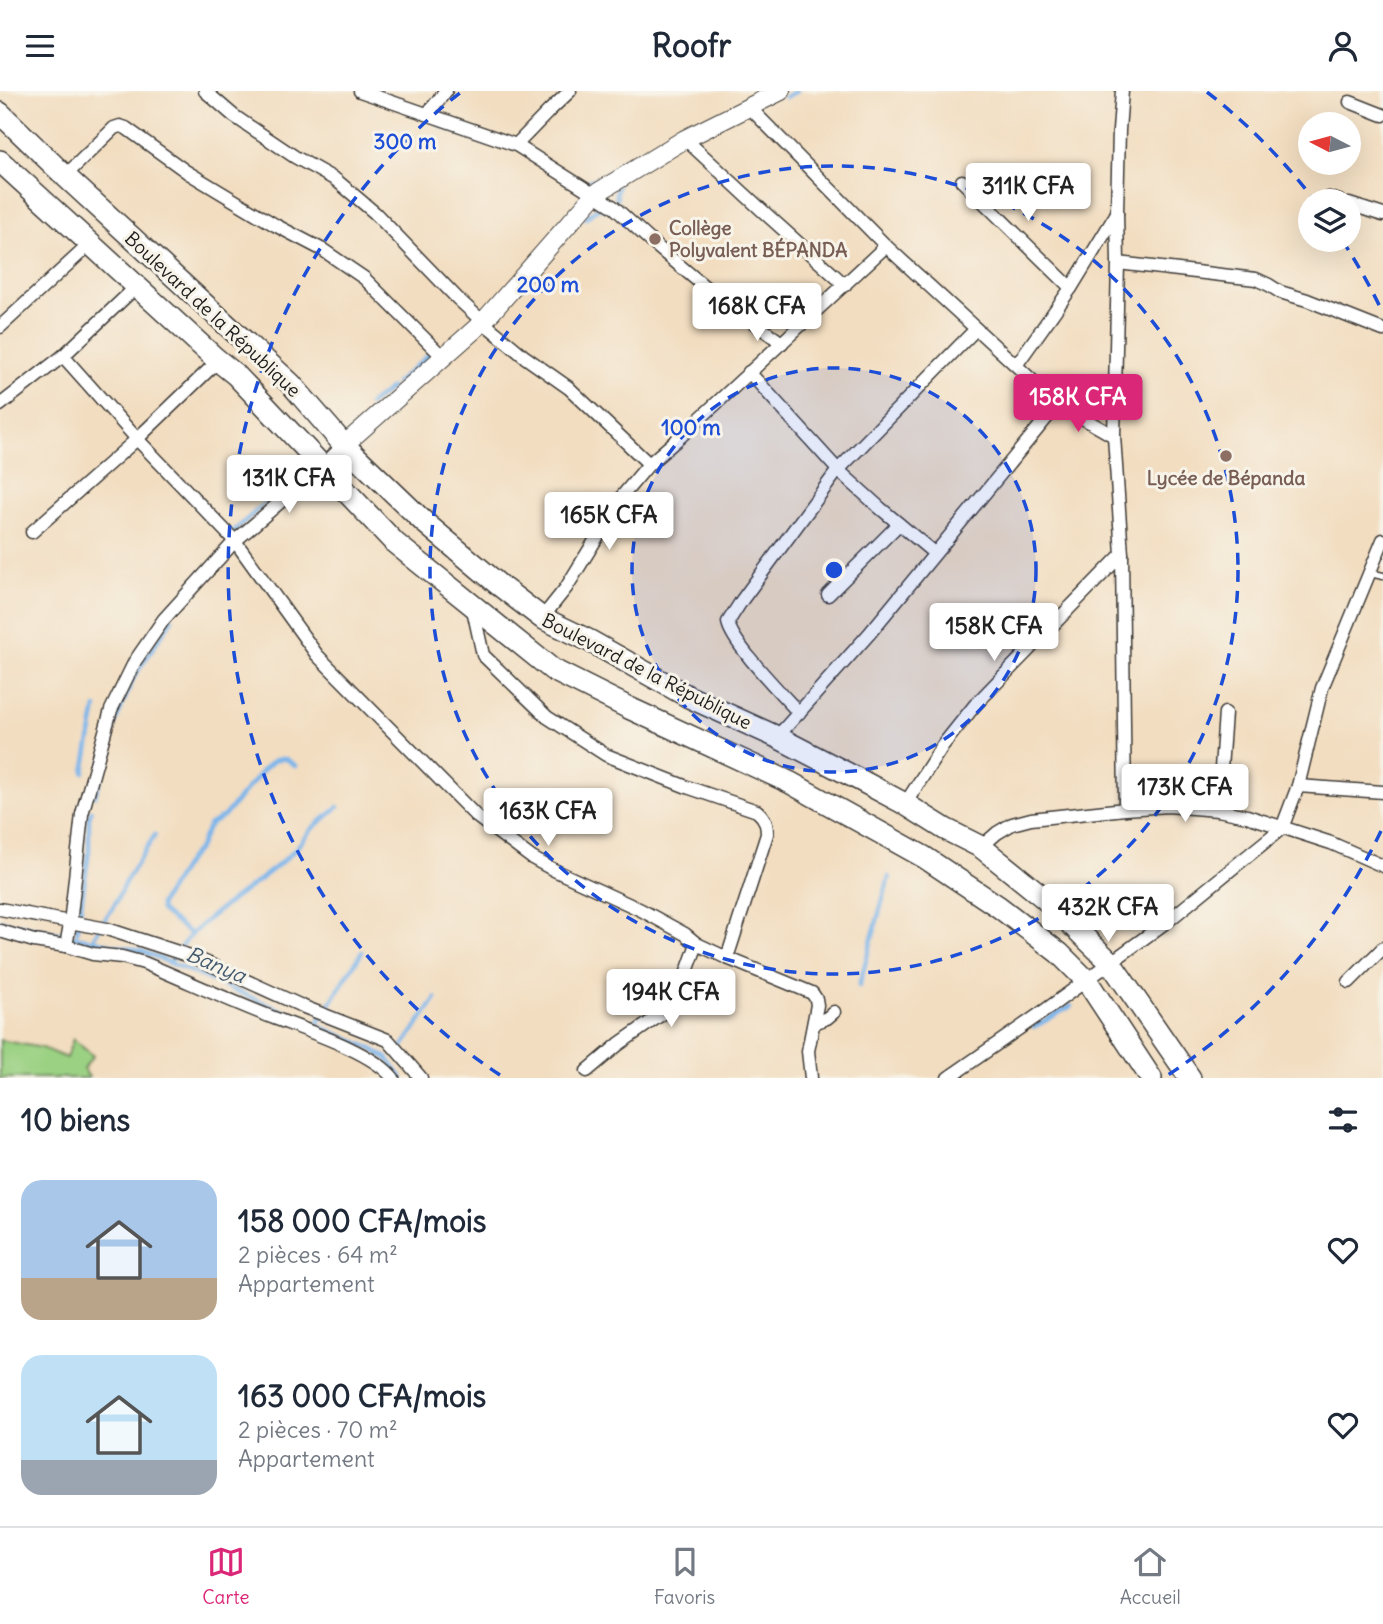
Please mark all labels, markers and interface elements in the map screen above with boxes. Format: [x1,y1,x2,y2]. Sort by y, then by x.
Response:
text: Roofr [652,25,731,66]
icon: menu [21,27,59,65]
icon: person [1324,27,1362,65]
north arrow [1298,112,1362,175]
map controls [1298,112,1361,252]
text: 300 m [374,128,437,155]
pin: 311K CFA [956,163,1100,223]
text: 311K CFA [982,171,1074,200]
button: layers [1298,189,1361,252]
place label: Collège Polyvalent BÉPANDA [669,216,847,262]
street label: Boulevard de la République [120,226,306,402]
marker: Collège Polyvalent BÉPANDA [647,231,663,247]
text: 200 m [517,271,580,298]
pin: 168K CFA [685,283,829,343]
text: 168K CFA [708,291,806,320]
pin: 158K CFA [1006,375,1150,434]
text: 158K CFA [1029,382,1127,411]
text: 100 m [661,414,721,441]
marker: Lycée de Bépanda [1218,448,1234,464]
pin: 131K CFA [217,455,361,515]
text: 131K CFA [243,463,335,492]
place label: Lycée de Bépanda [1147,466,1305,490]
pin: 165K CFA [537,493,681,552]
text: 165K CFA [560,500,658,529]
centre of rings [822,558,846,582]
pin: 158K CFA [922,603,1066,663]
street label: Boulevard de la République [538,608,756,734]
text: 158K CFA [945,611,1043,640]
pin: 173K CFA [1113,765,1257,824]
text: 173K CFA [1138,772,1232,801]
pin: 163K CFA [476,789,620,848]
text: 163K CFA [500,796,596,825]
pin: 432K CFA [1036,885,1180,944]
text: 432K CFA [1058,892,1158,921]
water label: Banya [183,940,251,989]
pin: 194K CFA [599,969,743,1029]
text: 194K CFA [622,977,720,1006]
text: 10 biens [21,1101,130,1139]
icon: filters [1324,1101,1362,1139]
text: 158 000 CFA/mois [238,1202,486,1240]
icon: home [77,1208,161,1292]
icon: heart [1324,1231,1362,1269]
text: 2 pièces · 64 m² [238,1240,398,1269]
text: Appartement [238,1269,375,1298]
text: 163 000 CFA/mois [238,1377,486,1415]
icon: home [77,1383,161,1467]
icon: heart [1324,1406,1362,1444]
text: 2 pièces · 70 m² [238,1415,398,1444]
text: Appartement [238,1444,375,1473]
tab: Carte [202,1543,250,1609]
tab: Favoris [654,1543,715,1609]
tab: Accueil [1120,1543,1181,1609]

